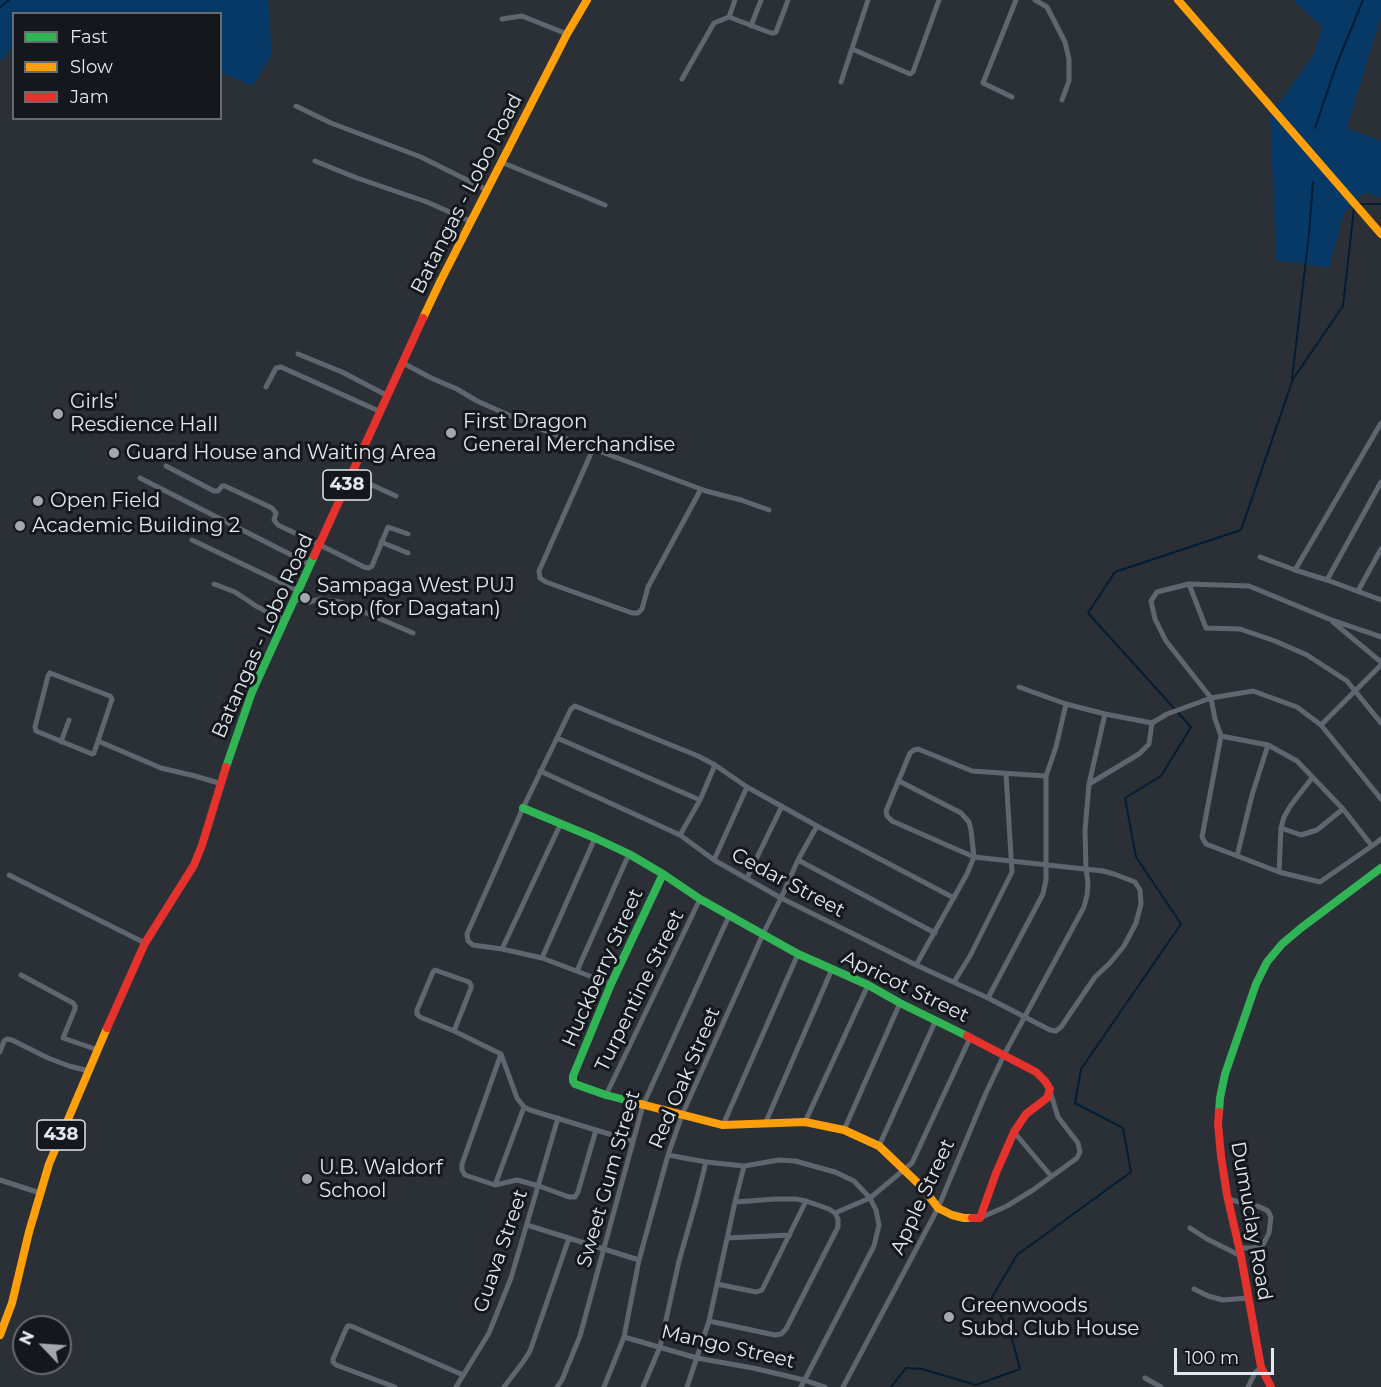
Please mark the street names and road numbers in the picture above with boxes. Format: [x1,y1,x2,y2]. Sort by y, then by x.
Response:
street label: Batangas - Lobo Road [406,90,528,298]
road number: 438 [323,470,371,500]
street label: Batangas - Lobo Road [207,530,319,742]
street label: Cedar Street [727,843,849,923]
street label: Huckberry Street [557,885,649,1051]
street label: Turpentine Street [591,906,689,1076]
street label: Apricot Street [837,946,973,1028]
street label: Red Oak Street [644,1004,726,1152]
street label: Sweet Gum Street [572,1088,646,1270]
road number: 438 [37,1120,85,1150]
street label: Apple Street [886,1135,960,1259]
street label: Dumuclay Road [1225,1140,1277,1302]
street label: Guava Street [469,1186,533,1316]
street label: Mango Street [659,1320,797,1374]

